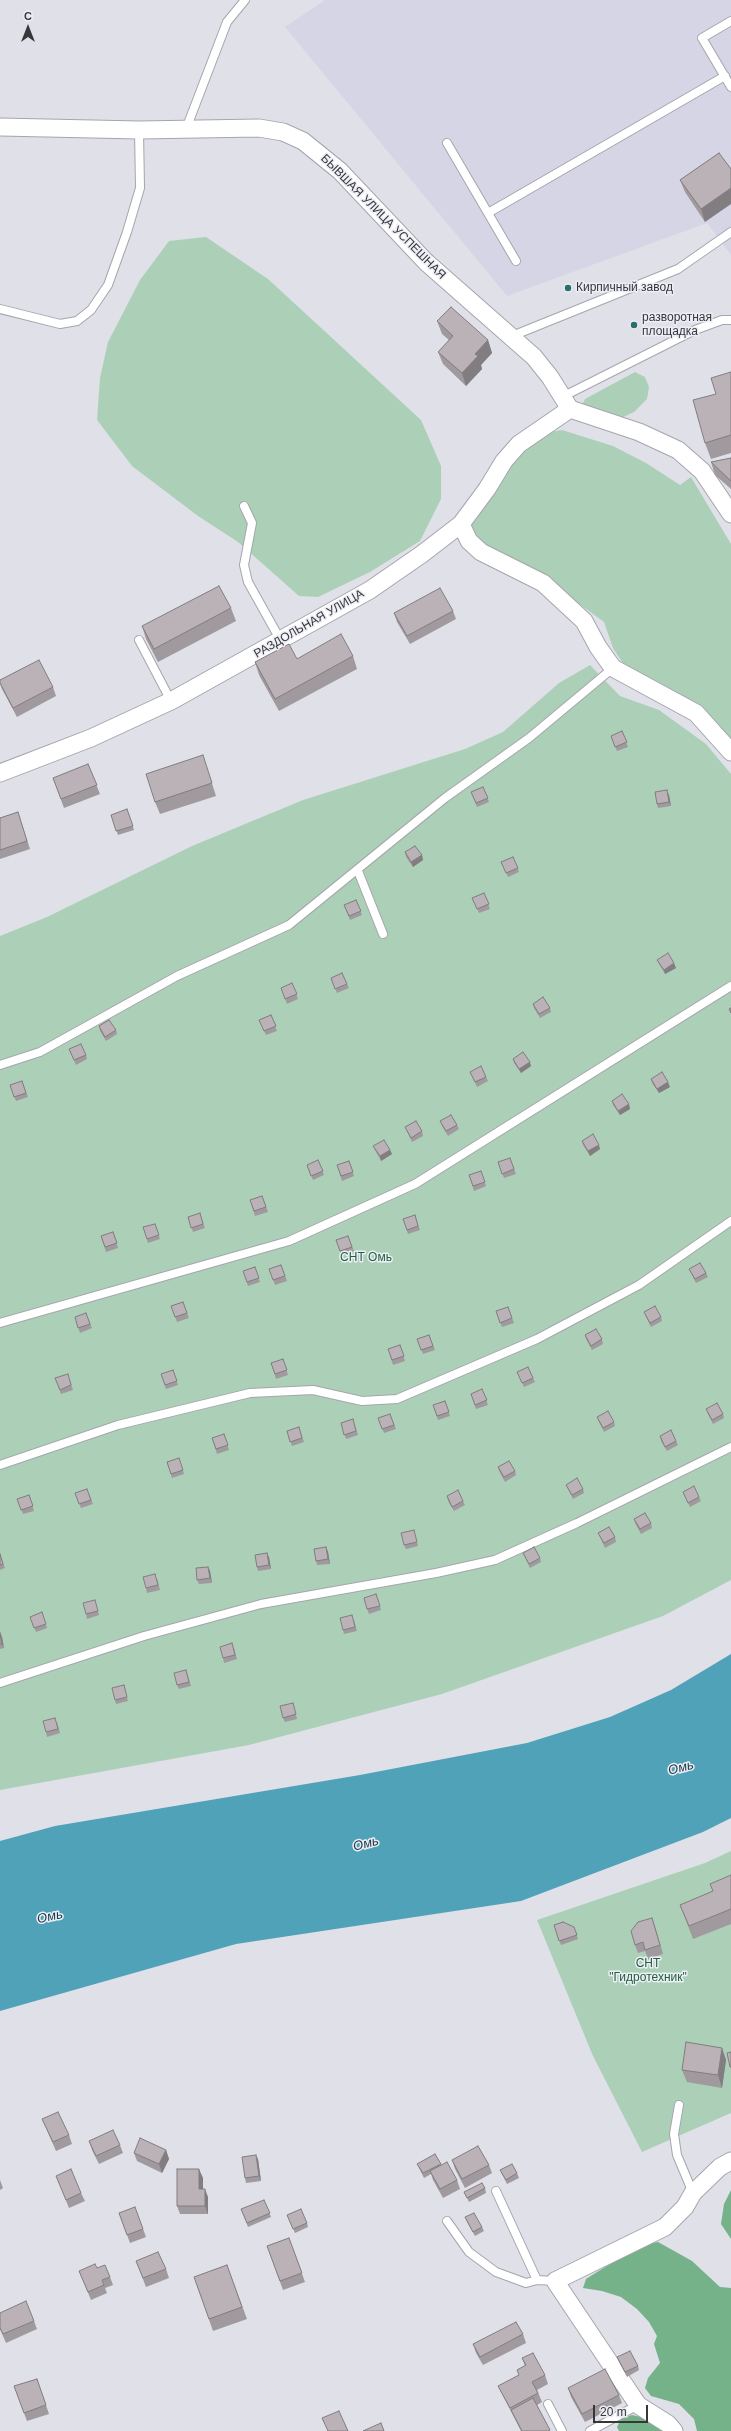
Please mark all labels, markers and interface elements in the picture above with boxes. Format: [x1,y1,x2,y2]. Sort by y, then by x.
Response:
north arrow [8,8,48,48]
text: С [24,10,32,22]
street label: БЫВШАЯ УЛИЦА УСПЕШНАЯ [318,152,448,282]
place label: Кирпичный завод [576,281,673,295]
marker: Кирпичный завод [563,283,573,293]
place label: разворотная площадка [642,311,712,339]
marker: разворотная площадка [629,320,639,330]
street label: РАЗДОЛЬНАЯ УЛИЦА [251,587,367,661]
park label: СНТ Омь [340,1251,392,1265]
water label: Омь [667,1757,695,1779]
water label: Омь [352,1833,380,1855]
water label: Омь [36,1907,64,1927]
park label: СНТ "Гидротехник" [609,1957,687,1985]
scale bar [595,2397,650,2423]
text: 20 m [600,2405,627,2419]

